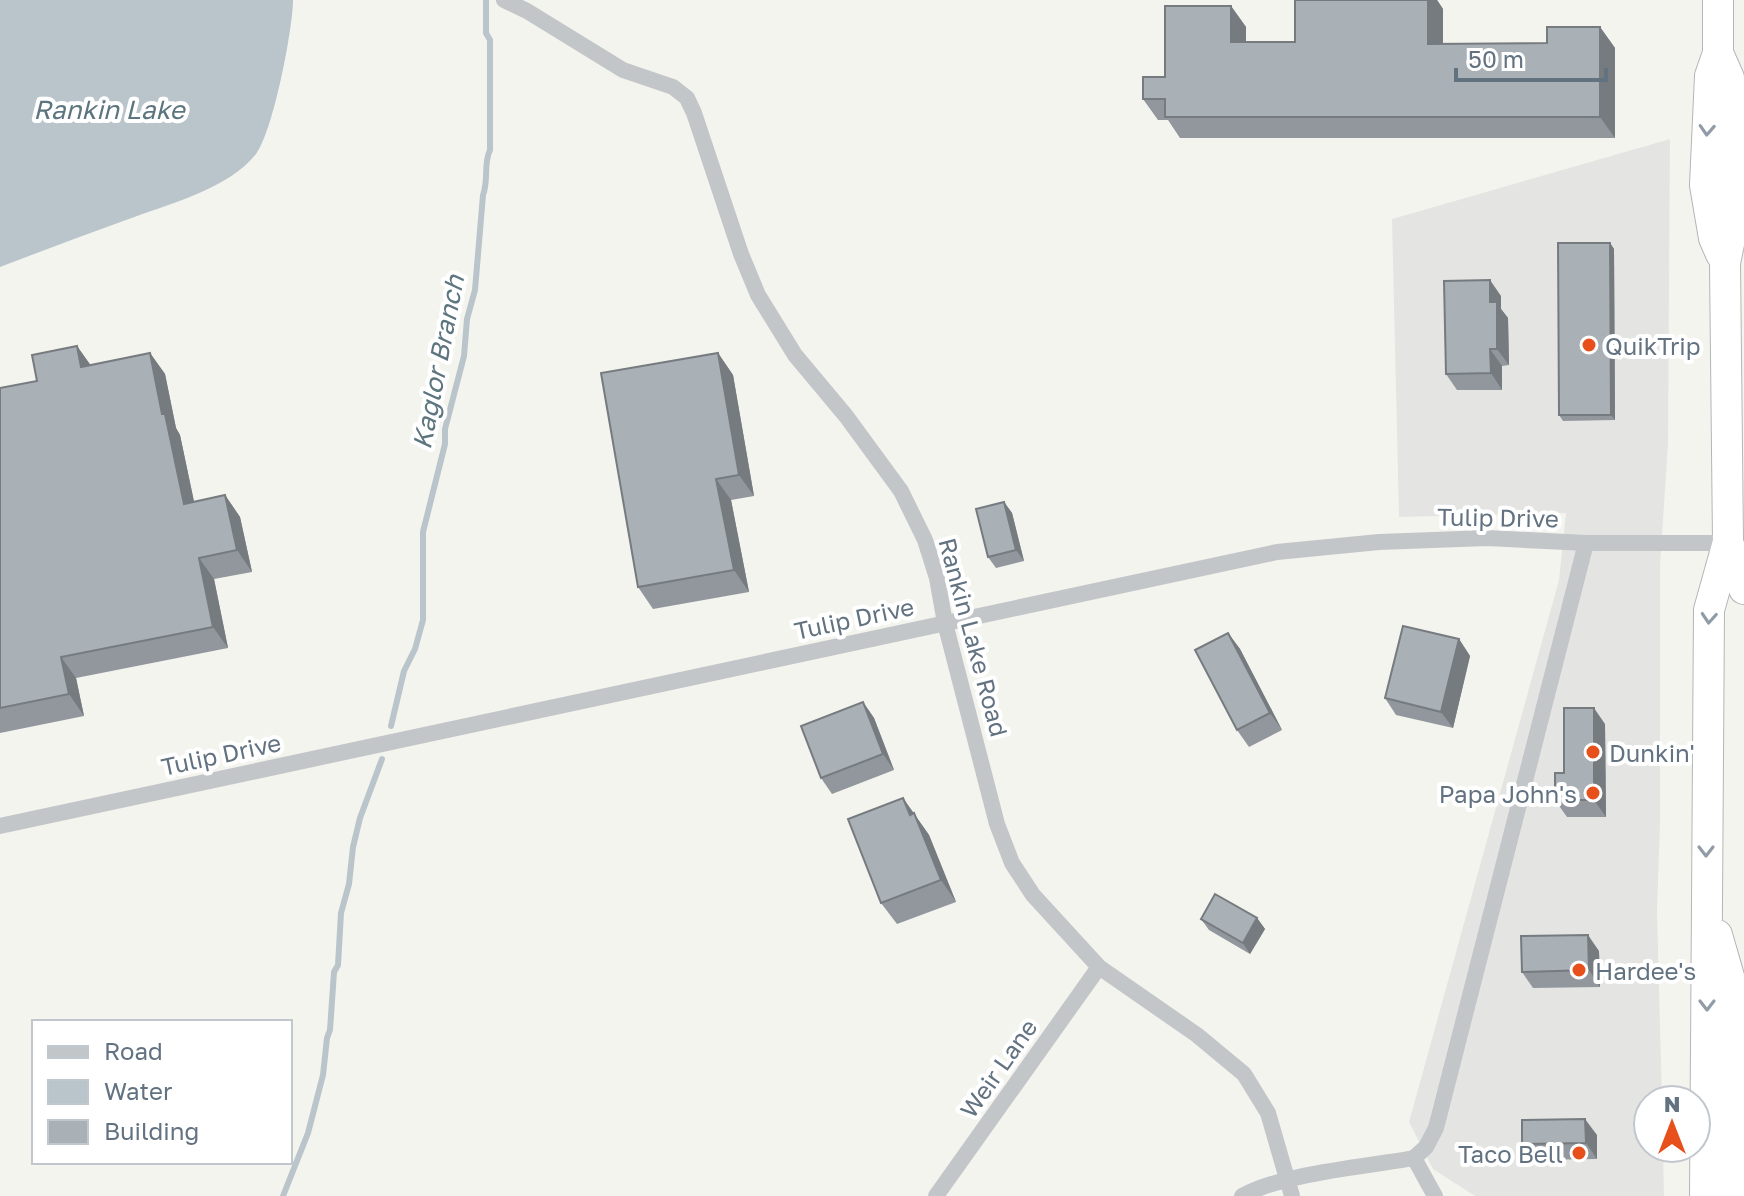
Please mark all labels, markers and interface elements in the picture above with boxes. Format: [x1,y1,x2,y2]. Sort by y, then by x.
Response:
scale bar [1456,32,1606,82]
text: 50 m [1468,44,1524,73]
water label: Rankin Lake [33,94,187,125]
one-way arrow [1699,124,1716,137]
water label: Kaglor Branch [406,271,470,452]
place label: QuikTrip [1605,331,1701,360]
marker: QuikTrip [1580,336,1598,354]
street label: Tulip Drive [1437,501,1559,533]
street label: Rankin Lake Road [934,535,1014,739]
street label: Tulip Drive [792,591,916,645]
one-way arrow [1701,611,1718,624]
street label: Tulip Drive [159,727,283,781]
place label: Dunkin' [1609,738,1695,767]
marker: Dunkin' [1584,743,1602,761]
place label: Papa John's [1439,779,1577,808]
marker: Papa John's [1584,784,1602,802]
one-way arrow [1697,845,1715,858]
place label: Hardee's [1595,956,1696,985]
marker: Hardee's [1570,961,1588,979]
one-way arrow [1698,999,1716,1012]
street label: Weir Lane [953,1013,1043,1123]
legend [32,1020,292,1164]
text: Road [104,1036,163,1065]
text: Water [104,1076,172,1105]
north arrow [1632,1084,1712,1164]
text: N [1664,1090,1680,1117]
text: Building [104,1116,199,1145]
place label: Taco Bell [1458,1139,1563,1168]
marker: Taco Bell [1570,1144,1588,1162]

